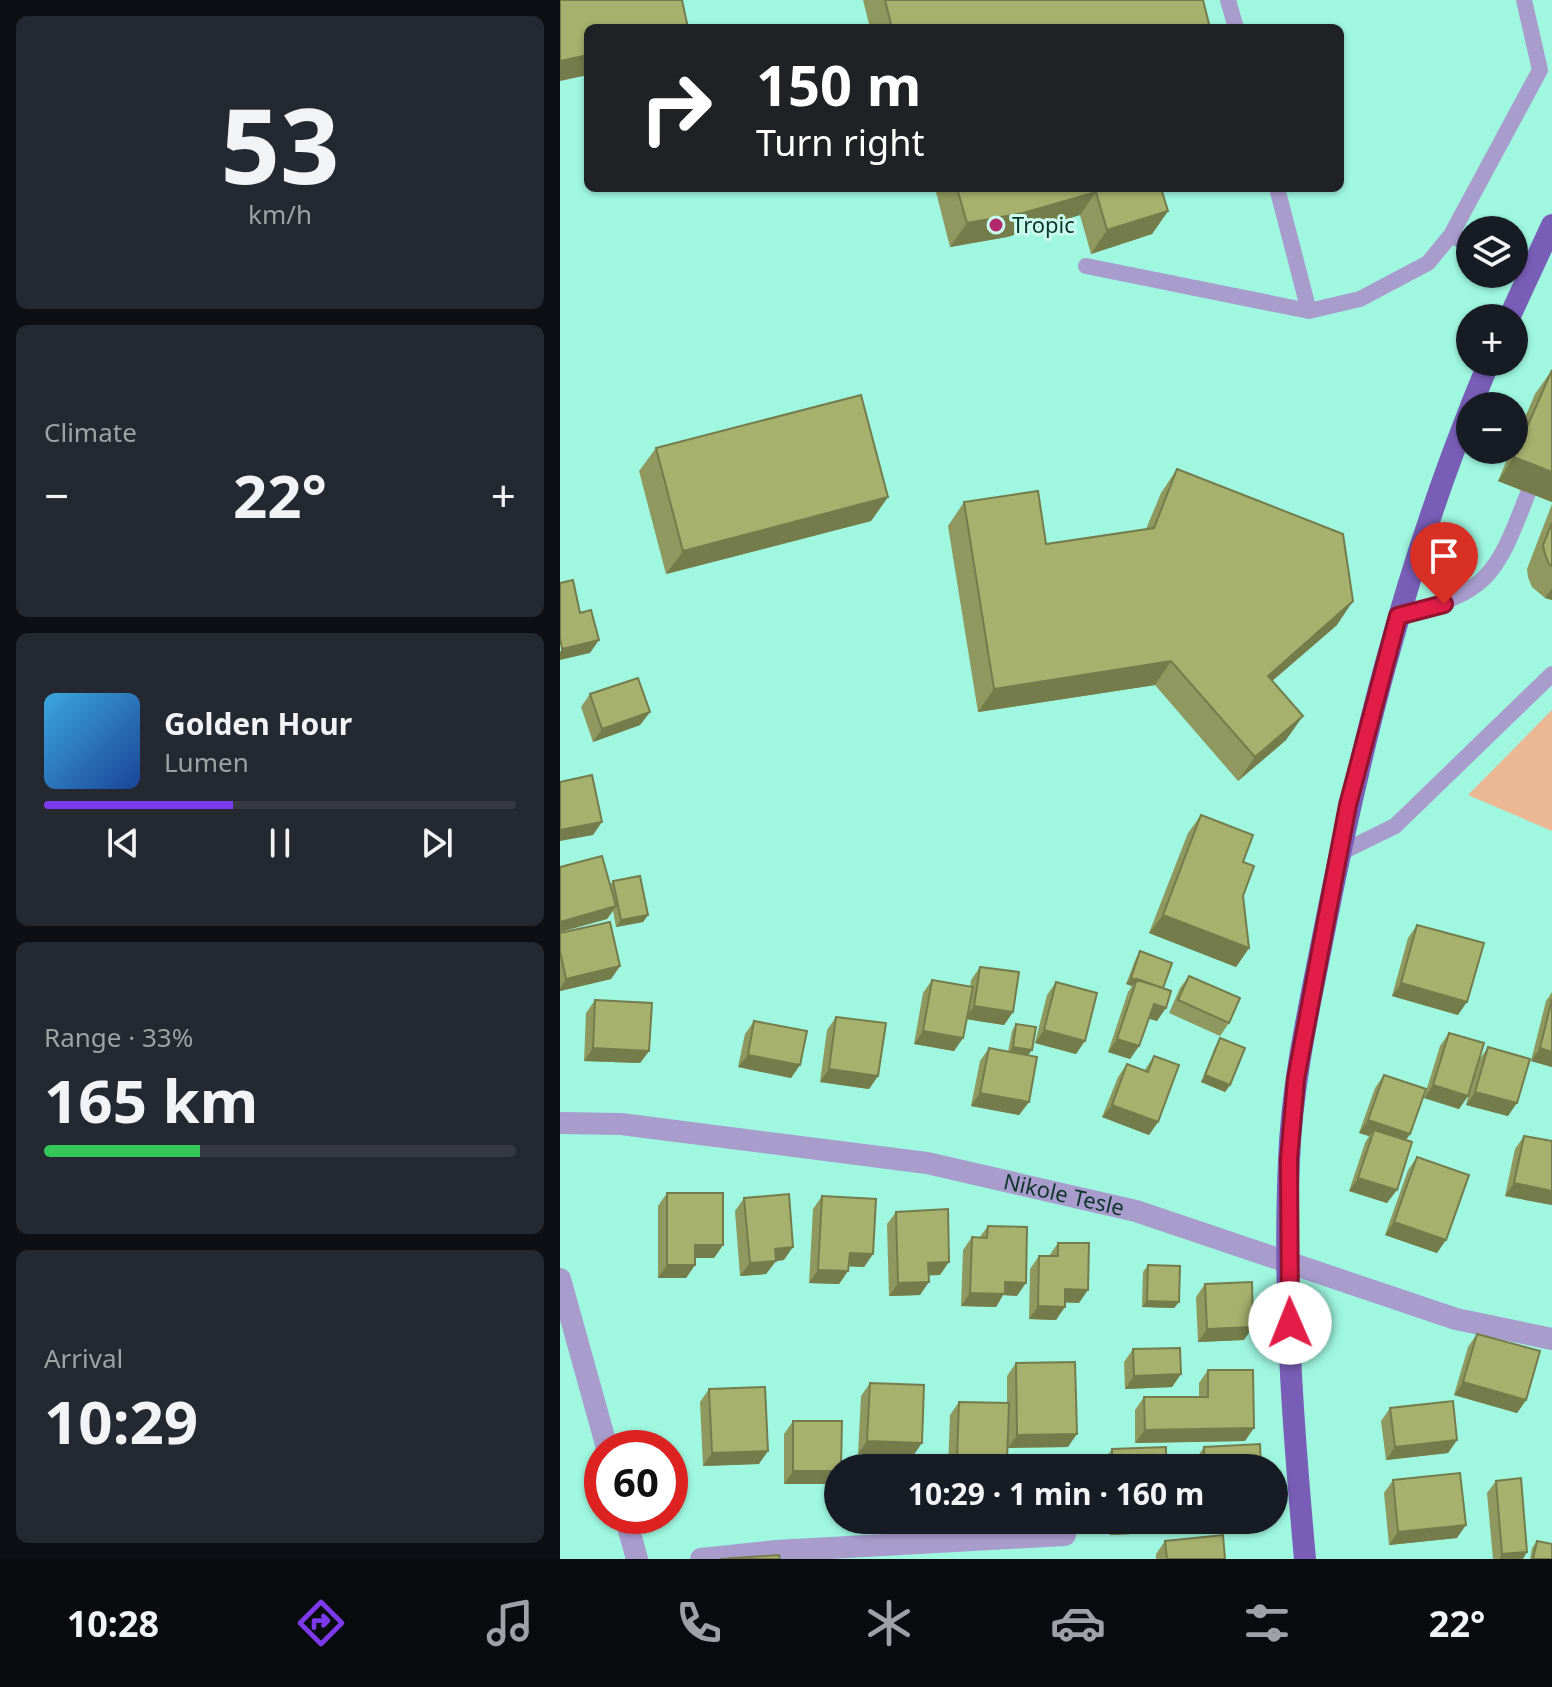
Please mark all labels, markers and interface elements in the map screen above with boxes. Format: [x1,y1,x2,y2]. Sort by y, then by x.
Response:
text: 150 m [756,46,921,122]
icon: right [624,56,728,160]
text: 53 [221,73,339,214]
text: Turn right [756,118,924,167]
text: km/h [248,196,312,232]
place label: Tropic [1012,209,1075,239]
marker: Tropic [987,216,1005,234]
map controls [1456,216,1528,464]
button: layers [1456,216,1528,288]
button: + [1456,304,1528,376]
button: − [1456,392,1528,464]
text: Climate [44,414,137,450]
text: 22° [233,454,327,536]
text: − [44,465,69,525]
text: + [491,465,516,525]
pin [1410,522,1478,604]
icon: arrive [1422,534,1466,578]
text: Golden Hour [164,703,352,744]
text: Lumen [164,744,249,780]
icon: previous [101,821,145,865]
icon: pause [258,821,302,865]
icon: next [415,821,459,865]
text: Range · 33% [44,1019,193,1055]
text: 165 km [44,1059,258,1141]
street label: Nikole Tesle [1001,1165,1128,1222]
position arrow [1248,1281,1332,1365]
text: Arrival [44,1340,123,1376]
text: 10:29 [44,1380,198,1462]
speed limit sign: 60 [584,1430,688,1534]
text: 10:29 · 1 min · 160 m [908,1473,1204,1514]
icon: directions [293,1595,349,1651]
icon: music [482,1595,538,1651]
icon: phone [671,1595,727,1651]
icon: climate [861,1595,917,1651]
icon: car [1050,1595,1106,1651]
icon: filters [1239,1595,1295,1651]
text: 10:28 [67,1599,159,1648]
text: 22° [1429,1599,1485,1648]

